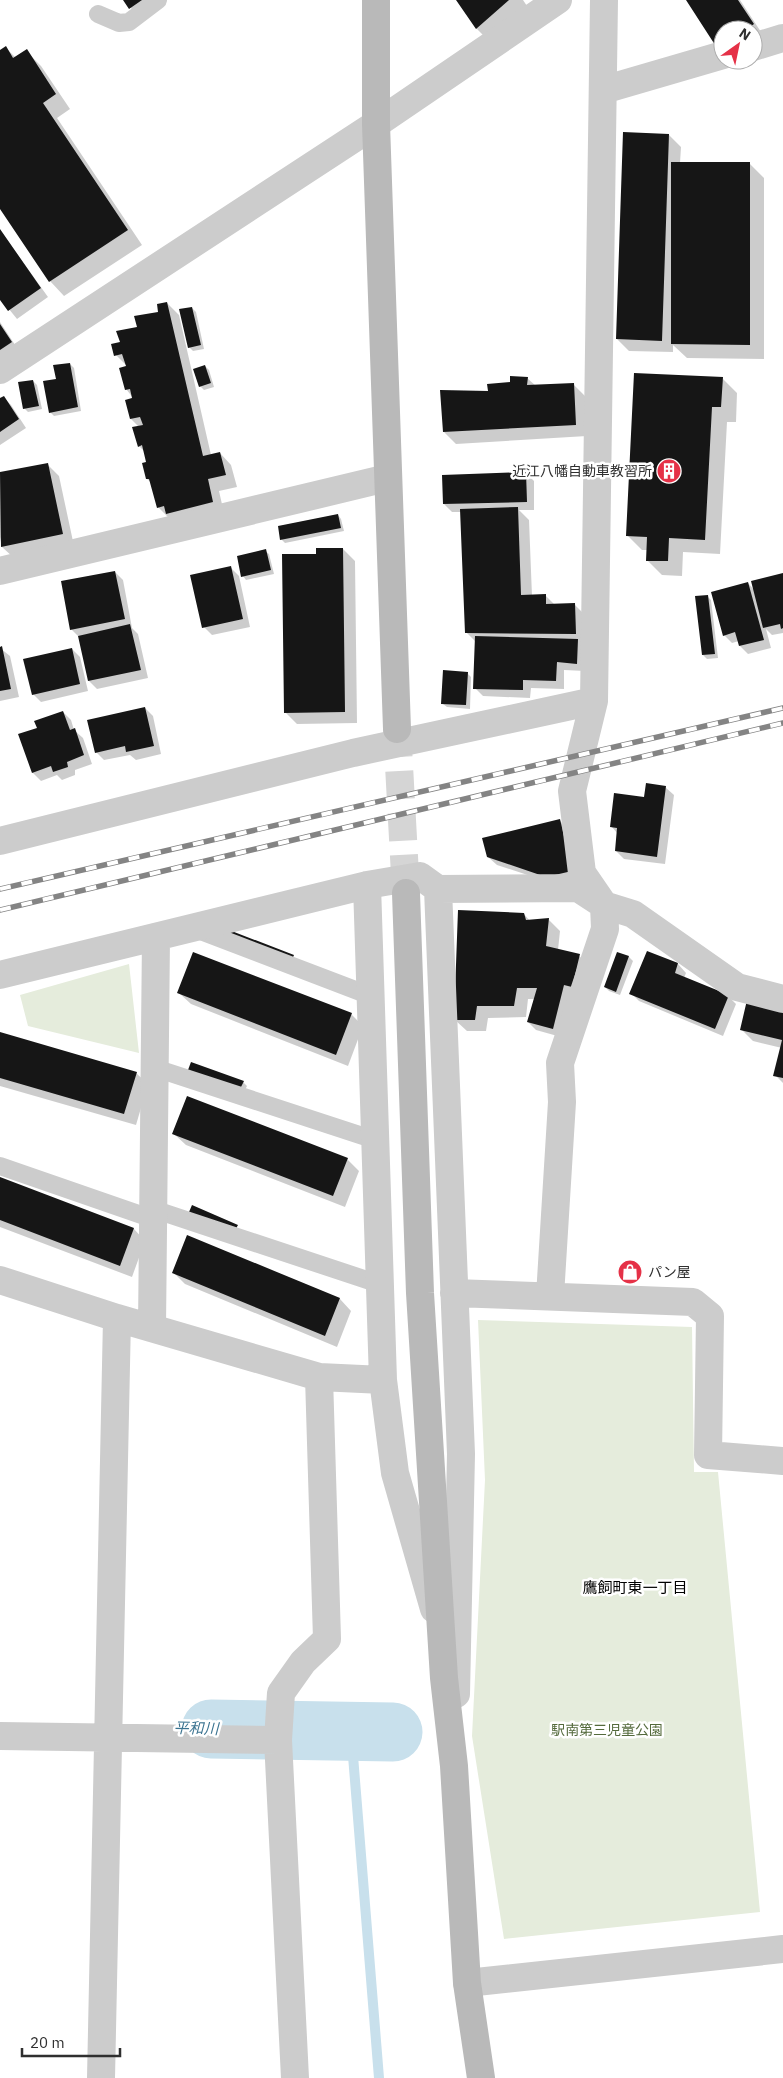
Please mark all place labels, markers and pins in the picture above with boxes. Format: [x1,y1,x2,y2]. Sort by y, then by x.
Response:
building icon: 近江八幡自動車教習所 [656,458,682,484]
place label: 近江八幡自動車教習所 [512,462,652,480]
shop icon: パン屋 [617,1259,643,1285]
place label: パン屋 [648,1263,691,1281]

